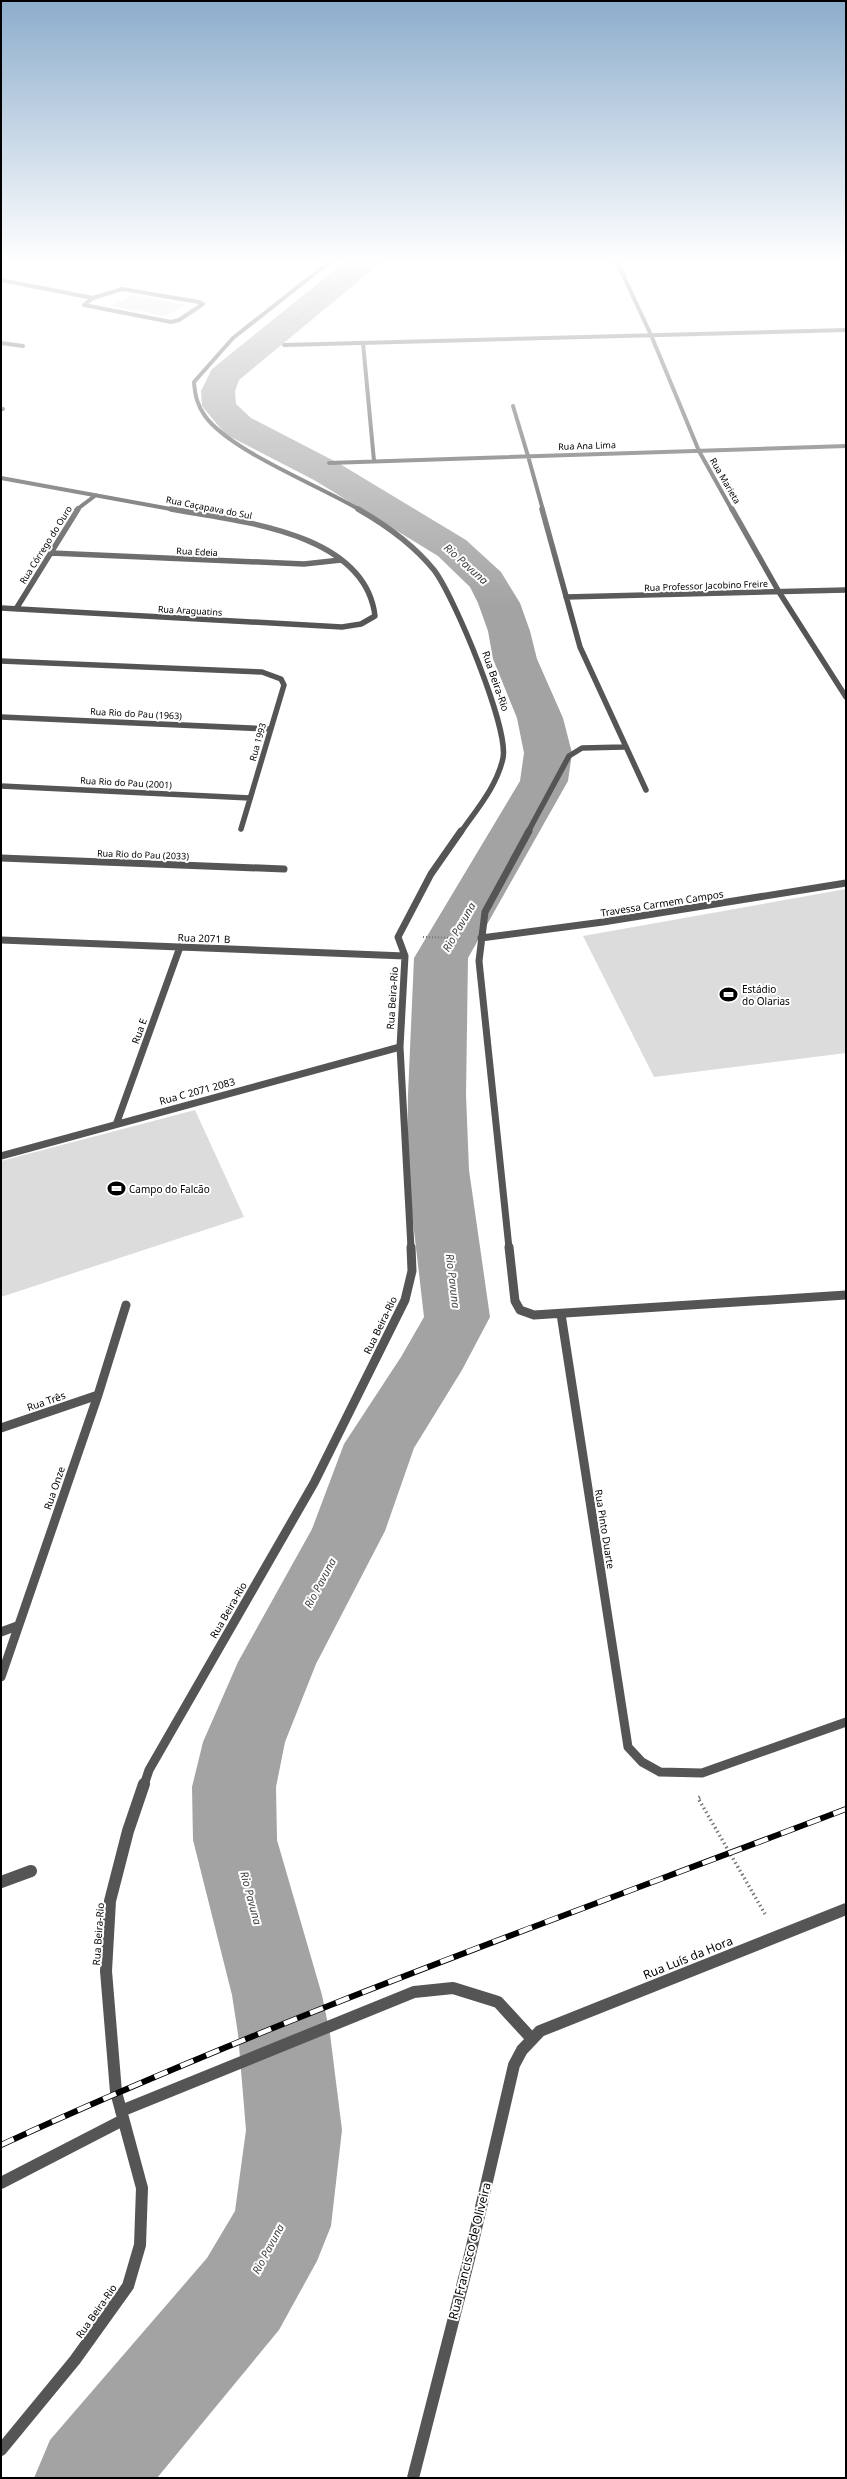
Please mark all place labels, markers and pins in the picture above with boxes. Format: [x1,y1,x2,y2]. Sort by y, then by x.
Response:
place label: Estádio do Olarias [742,982,790,1008]
sports icon: Estádio do Olarias [719,985,739,1005]
sports icon: Campo do Falcão [106,1179,126,1199]
place label: Campo do Falcão [129,1182,210,1196]

